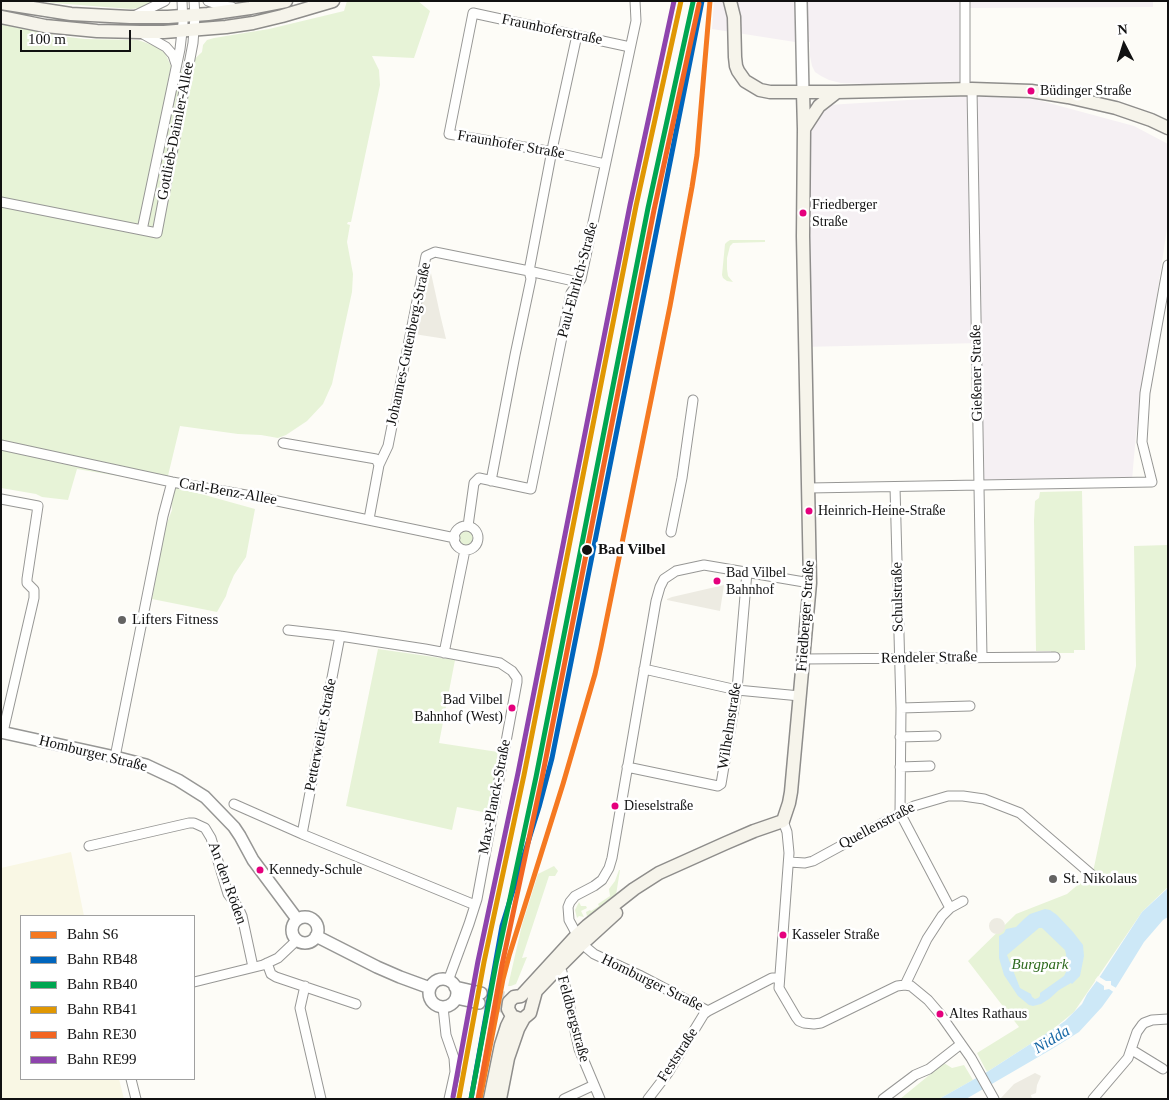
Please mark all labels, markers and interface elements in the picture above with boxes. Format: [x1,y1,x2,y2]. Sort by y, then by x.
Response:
street label: Fraunhoferstraße [500,11,604,49]
scale bar [22,20,134,52]
north arrow [1099,20,1149,70]
text: N [1117,22,1128,37]
text: 100 m [28,31,66,47]
street label: Gottlieb-Daimler-Allee [154,60,198,202]
place label: Büdinger Straße [1040,83,1131,99]
marker: Büdinger Straße [1026,86,1036,96]
street label: Fraunhofer Straße [456,127,566,163]
place label: Friedberger Straße [812,197,877,230]
marker: Friedberger Straße [798,208,808,218]
street label: Paul-Ehrlich-Straße [554,220,602,340]
street label: Johannes-Gutenberg-Straße [383,261,435,427]
street label: Gießener Straße [967,324,987,422]
street label: Carl-Benz-Allee [178,475,278,509]
place label: Heinrich-Heine-Straße [818,503,945,519]
marker: Heinrich-Heine-Straße [804,506,814,516]
place label: Bad Vilbel [598,541,665,559]
marker: Bad Vilbel [580,543,594,557]
street label: Friedberger Straße [793,560,819,672]
street label: Schulstraße [888,562,908,632]
place label: Bad Vilbel Bahnhof [726,565,786,598]
marker: Bad Vilbel Bahnhof [712,576,722,586]
place label: Lifters Fitness [132,611,218,629]
marker: Lifters Fitness [116,614,128,626]
street label: Rendeler Straße [881,648,977,668]
street label: Petterweiler Straße [301,677,341,793]
street label: Wilhelmstraße [714,681,746,771]
place label: Bad Vilbel Bahnhof (West) [414,692,503,724]
marker: Bad Vilbel Bahnhof (West) [507,703,517,713]
street label: Homburger Straße [37,732,149,776]
street label: Max-Planck-Straße [475,738,515,856]
place label: Dieselstraße [624,798,693,814]
street label: Quellenstraße [836,799,918,853]
marker: Dieselstraße [610,801,620,811]
street label: An den Röden [204,839,250,927]
place label: Kennedy-Schule [269,862,362,878]
marker: Kennedy-Schule [255,865,265,875]
place label: St. Nikolaus [1063,870,1137,888]
marker: St. Nikolaus [1047,873,1059,885]
legend [20,915,195,1080]
text: Bahn S6 [67,926,118,942]
place label: Kasseler Straße [792,927,879,943]
marker: Kasseler Straße [778,930,788,940]
text: Bahn RB48 [67,951,137,967]
street label: Homburger Straße [598,951,706,1015]
park label: Burgpark [1012,956,1068,974]
street label: Feldbergstraße [553,974,593,1064]
text: Bahn RB40 [67,976,137,992]
text: Bahn RB41 [67,1001,137,1017]
place label: Altes Rathaus [949,1006,1027,1022]
marker: Altes Rathaus [935,1009,945,1019]
water label: Nidda [1030,1022,1074,1058]
street label: Feststraße [654,1025,702,1085]
text: Bahn RE30 [67,1026,137,1042]
text: Bahn RE99 [67,1051,137,1067]

